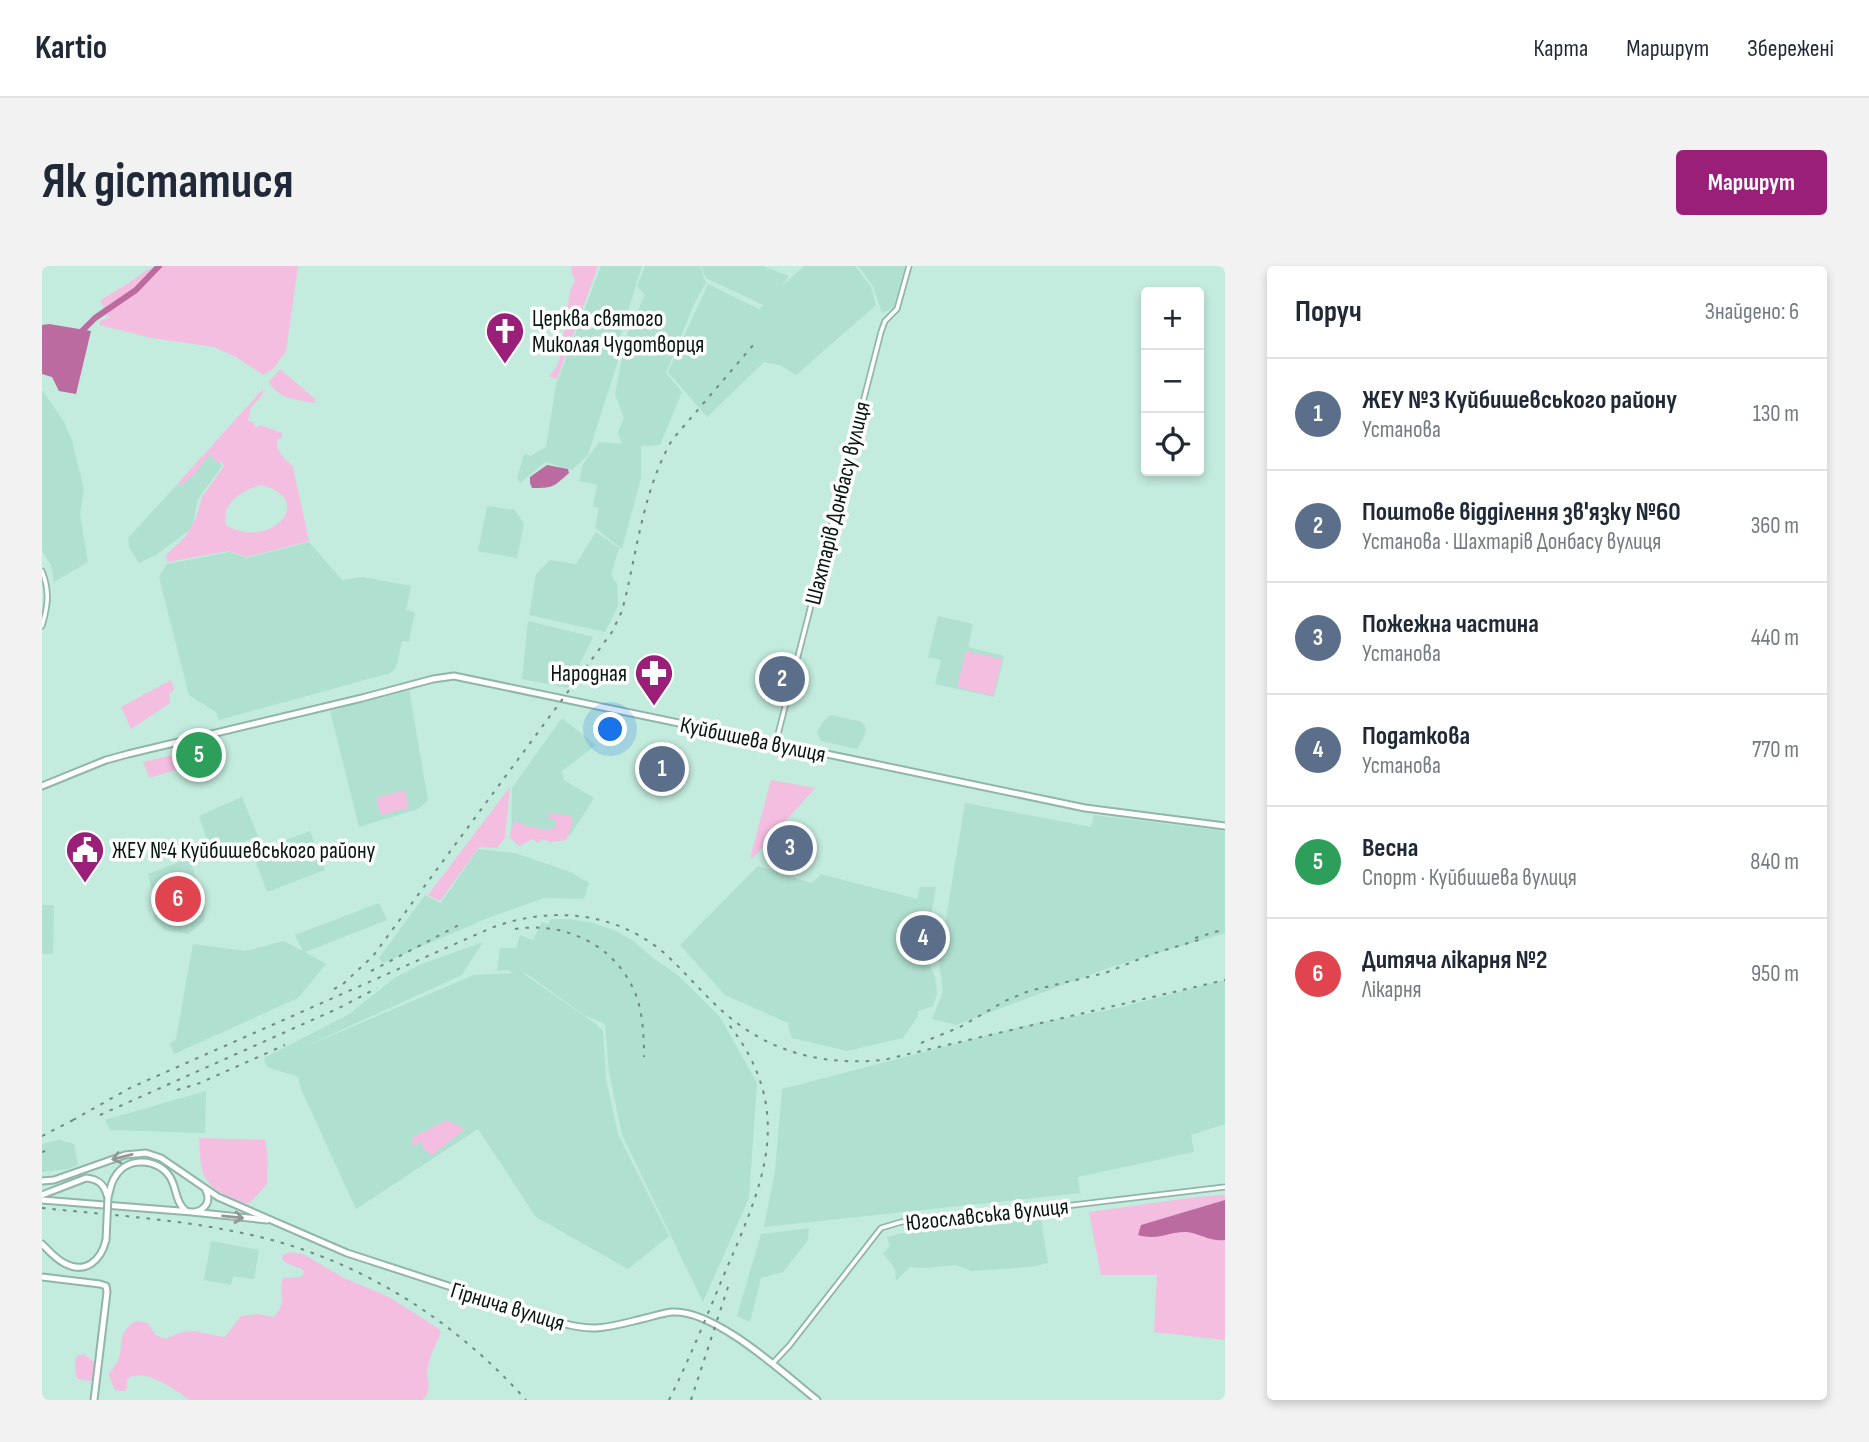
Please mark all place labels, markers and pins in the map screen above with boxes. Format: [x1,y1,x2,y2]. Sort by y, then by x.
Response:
place label: Церква святого Миколая Чудотворця [532,305,704,359]
church icon: Церква святого Миколая Чудотворця [484,310,526,365]
pharmacy icon: Народная [633,652,675,707]
pin: 2 [759,653,805,705]
place label: Народная [550,660,627,688]
pin: 5 [176,729,222,781]
pin: 1 [639,743,685,795]
pin: 3 [767,822,813,874]
public building icon: ЖЕУ №4 Куйбишевського району [64,829,106,884]
place label: ЖЕУ №4 Куйбишевського району [112,837,376,865]
pin: 6 [155,873,201,925]
pin: 4 [900,912,946,964]

